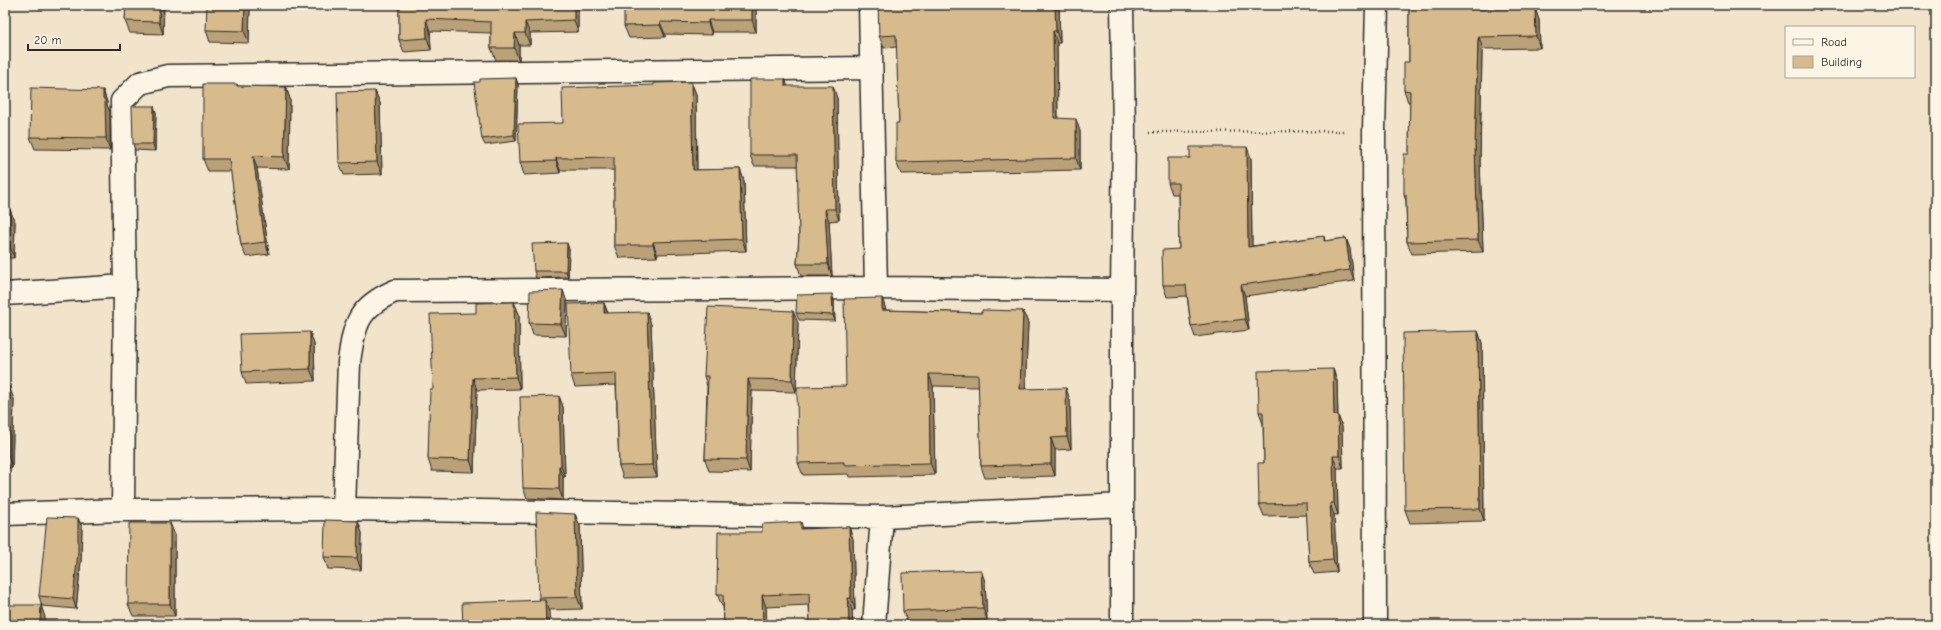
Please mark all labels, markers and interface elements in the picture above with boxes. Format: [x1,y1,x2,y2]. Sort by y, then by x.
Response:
scale bar [28,26,120,52]
legend [1785,26,1915,78]
text: 20 m [34,33,62,47]
text: Road [1821,35,1847,49]
text: Building [1821,55,1862,69]

